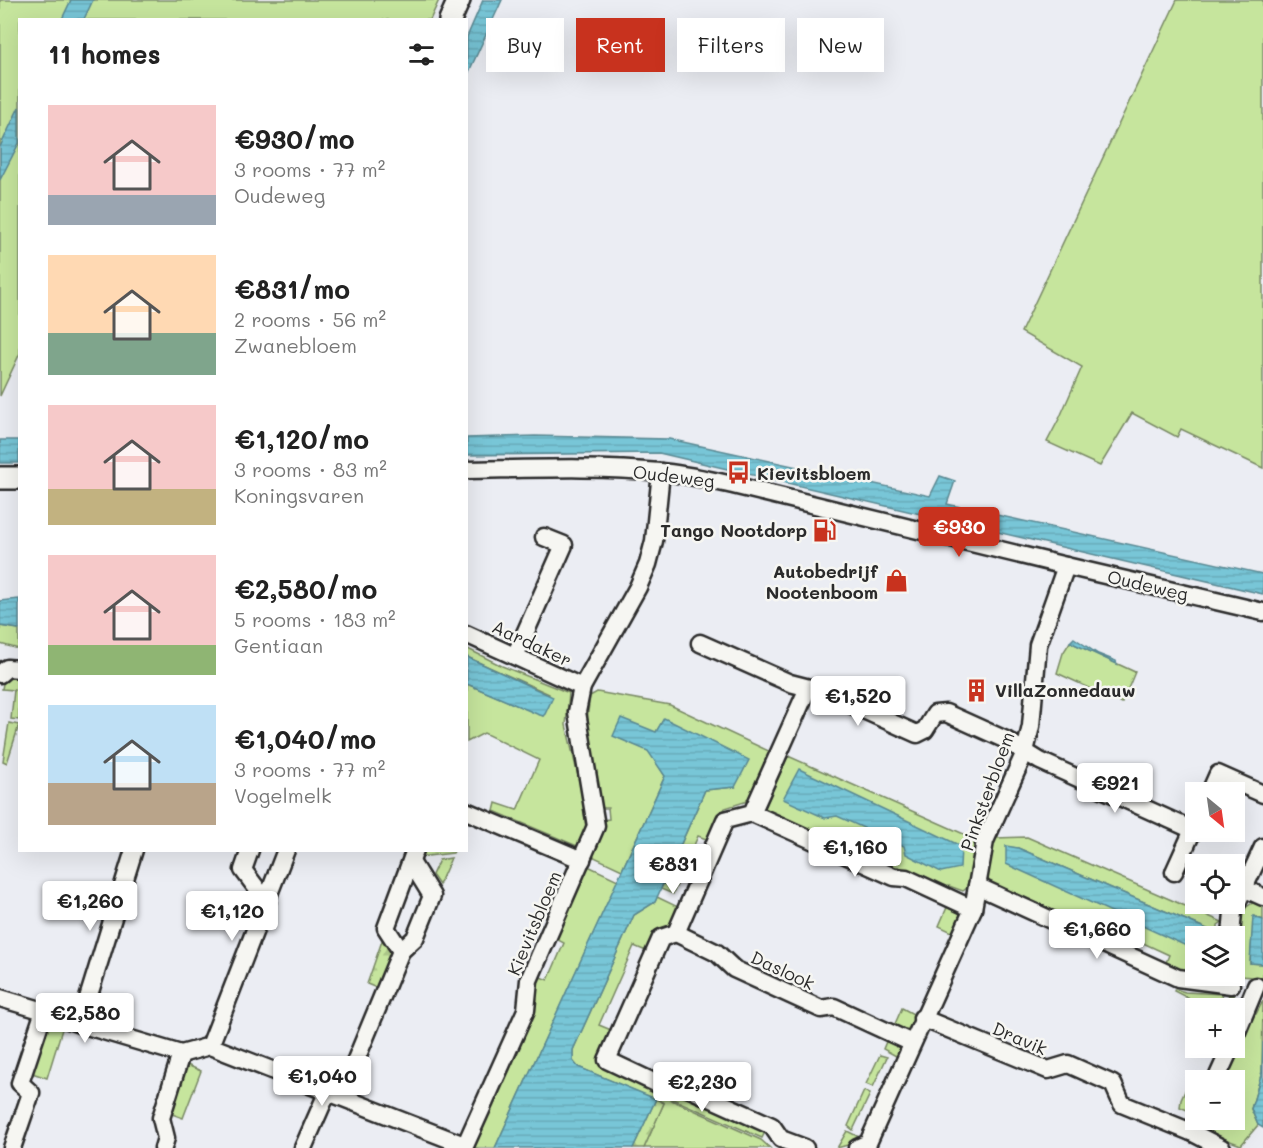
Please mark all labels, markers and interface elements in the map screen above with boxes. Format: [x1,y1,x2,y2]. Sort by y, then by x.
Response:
chip: Buy [486,18,564,72]
chip: Rent [576,18,665,72]
chip: Filters [677,18,785,72]
chip: New [797,18,884,72]
text: 11 homes [48,37,161,71]
icon: filters [405,38,438,71]
text: €930/mo [234,122,355,156]
icon: home [96,129,168,201]
text: 3 rooms · 77 m² [234,156,385,182]
text: Oudeweg [234,182,325,208]
text: €831/mo [234,272,350,306]
icon: home [96,279,168,351]
text: 2 rooms · 56 m² [234,306,386,332]
text: Zwanebloem [234,332,357,358]
text: €1,120/mo [234,422,369,456]
icon: home [96,429,168,501]
text: 3 rooms · 83 m² [234,456,387,482]
street label: Oudeweg [632,459,716,493]
bus stop icon: Kievitsbloem [726,460,752,486]
place label: Kievitsbloem [757,461,871,485]
text: Koningsvaren [234,482,364,508]
pin: €930 [923,507,995,558]
text: €930 [932,513,986,539]
fuel station icon: Tango Nootdorp [812,517,838,543]
place label: Tango Nootdorp [660,518,807,542]
place label: Autobedrijf Nootenboom [766,559,878,604]
street label: Oudeweg [1105,564,1191,606]
shop icon: Autobedrijf Nootenboom [883,568,909,594]
text: €2,580/mo [234,572,377,606]
icon: home [96,579,168,651]
text: 5 rooms · 183 m² [234,606,396,632]
street label: Aardaker [488,614,576,672]
text: Gentiaan [234,632,323,658]
pin: €1,520 [809,676,907,727]
building icon: VillaZonnedauw [964,677,990,703]
place label: VillaZonnedauw [995,678,1136,702]
text: €1,520 [825,682,891,708]
text: €1,040/mo [234,722,376,756]
street label: Pinksterbloem [954,728,1020,854]
icon: home [96,729,168,801]
text: 3 rooms · 77 m² [234,756,385,782]
pin: €921 [1079,763,1151,814]
text: €921 [1091,769,1139,795]
text: Vogelmelk [234,782,332,808]
north arrow [1185,782,1245,842]
map controls [1185,782,1245,1130]
pin: €1,160 [806,827,904,878]
text: €1,160 [822,833,888,859]
pin: €831 [637,844,709,895]
text: €831 [648,850,698,876]
button: locate [1185,854,1245,914]
street label: Kievitsbloem [501,867,567,979]
pin: €1,260 [41,881,139,932]
text: €1,260 [56,887,124,913]
pin: €1,120 [183,891,281,942]
text: €1,120 [200,897,264,923]
pin: €1,660 [1048,909,1146,960]
text: €1,660 [1063,915,1131,941]
button: layers [1185,926,1245,986]
street label: Daslook [747,945,819,995]
pin: €2,580 [36,993,134,1044]
button: + [1185,998,1245,1058]
text: €2,580 [50,999,120,1025]
street label: Dravik [989,1016,1051,1060]
pin: €1,040 [273,1056,371,1107]
text: €1,040 [287,1062,357,1088]
pin: €2,230 [653,1062,751,1113]
text: €2,230 [667,1068,737,1094]
button: − [1185,1070,1245,1130]

